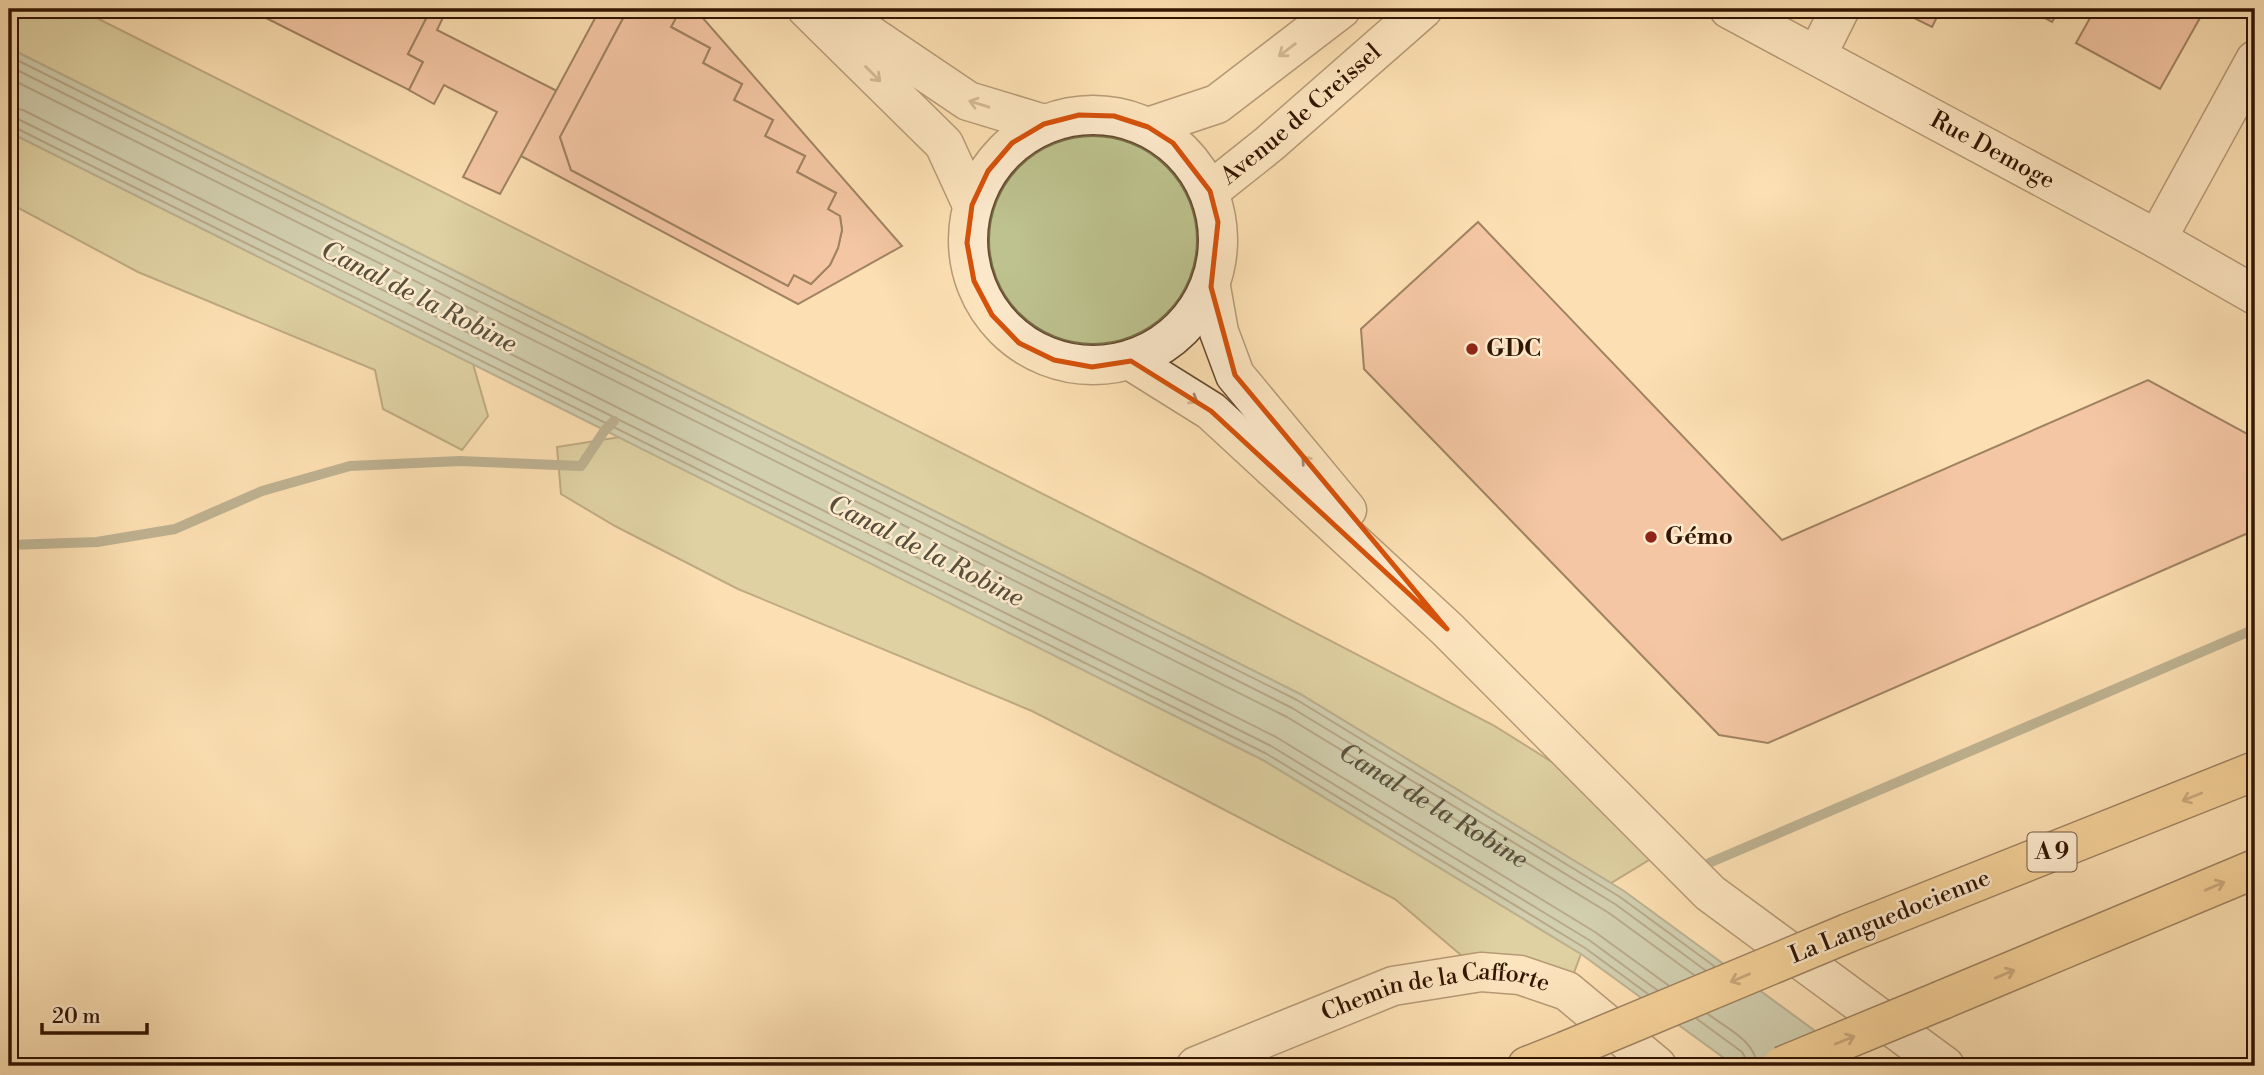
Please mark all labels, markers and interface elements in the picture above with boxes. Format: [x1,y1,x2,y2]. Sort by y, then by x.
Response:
street label: Avenue de Creissel [1214,37,1388,192]
one-way arrow [1278,43,1297,58]
one-way arrow [864,65,881,82]
one-way arrow [968,97,990,110]
street label: Rue Demoge [1925,105,2060,196]
water label: Canal de la Robine [316,234,522,360]
place label: GDC [1486,334,1541,364]
marker: GDC [1464,341,1480,357]
one-way arrow [1178,391,1198,405]
one-way arrow [1301,456,1317,474]
water label: Canal de la Robine [823,488,1029,614]
place label: Gémo [1665,522,1733,552]
marker: Gémo [1643,529,1659,545]
water label: Canal de la Robine [1333,736,1534,876]
one-way arrow [2181,791,2203,804]
road number: A 9 [2028,832,2076,872]
street label: La Languedocienne [1785,863,1995,971]
one-way arrow [2204,878,2225,891]
street label: Chemin de la Cafforte [1317,957,1554,1028]
one-way arrow [1994,967,2016,980]
one-way arrow [1730,972,1752,985]
scale bar [42,991,147,1035]
text: 20 m [52,1004,101,1030]
one-way arrow [1833,1033,1855,1046]

